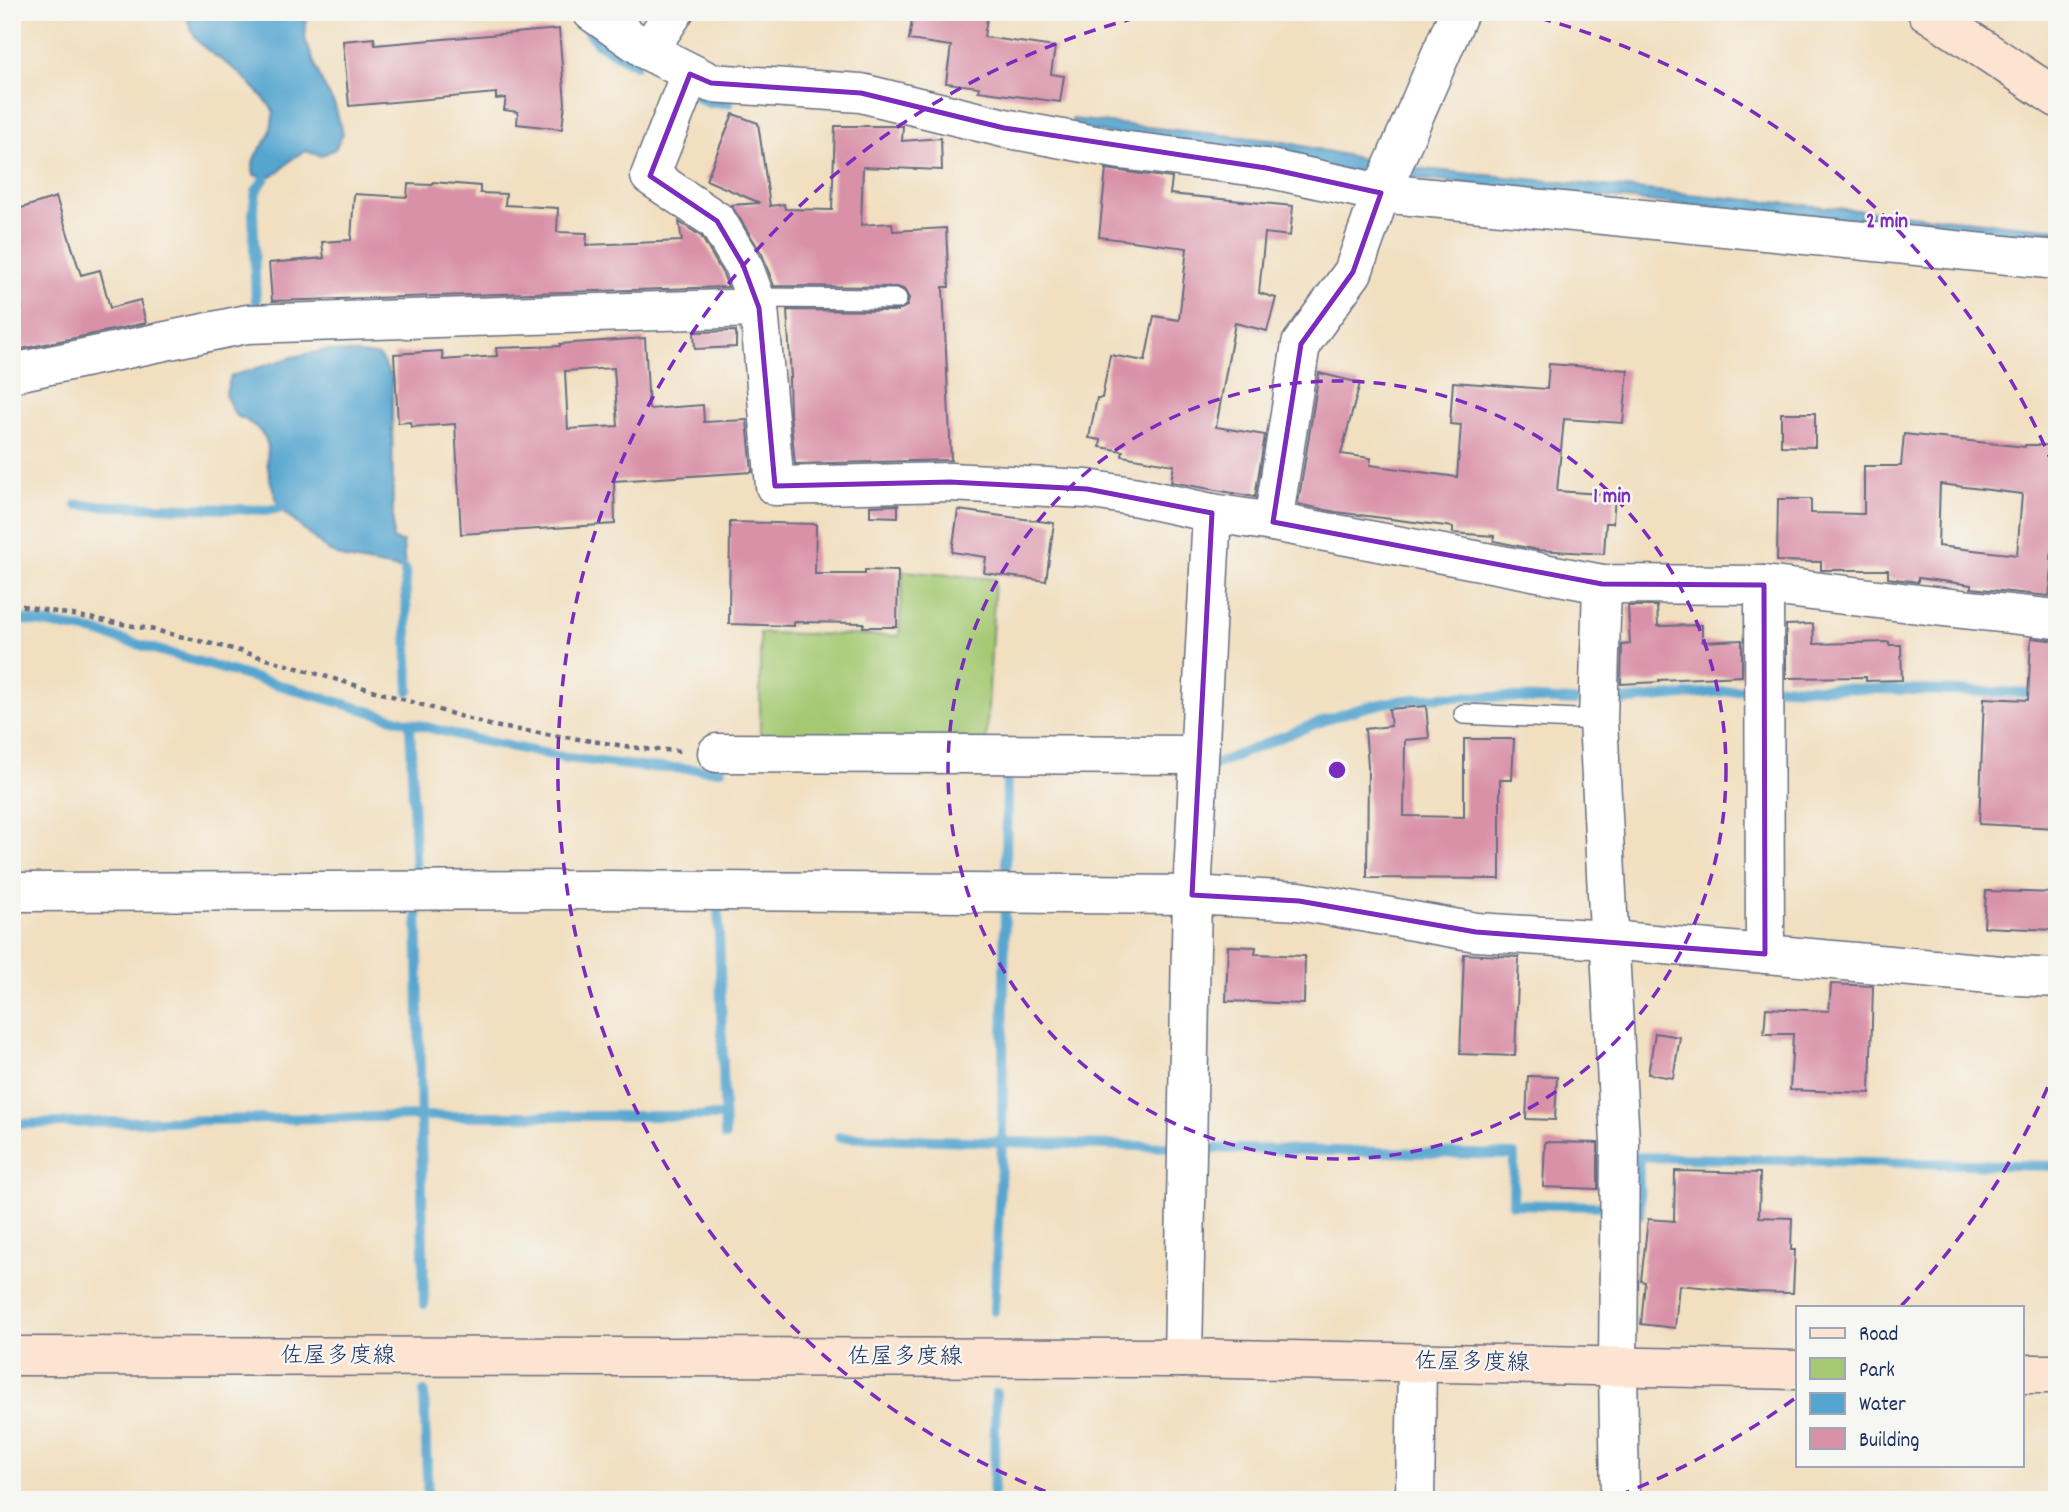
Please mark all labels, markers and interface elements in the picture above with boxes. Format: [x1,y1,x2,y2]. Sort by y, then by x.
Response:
text: 2 min [1866,208,1908,238]
text: 1 min [1593,483,1631,513]
centre of rings [1325,758,1349,782]
legend [1796,1306,2024,1466]
text: Road [1859,1321,1898,1351]
street label: 佐屋多度線 [281,1341,396,1374]
street label: 佐屋多度線 [848,1342,963,1375]
street label: 佐屋多度線 [1414,1346,1530,1382]
text: Park [1859,1357,1895,1387]
text: Water [1859,1391,1906,1421]
text: Building [1859,1427,1919,1457]

